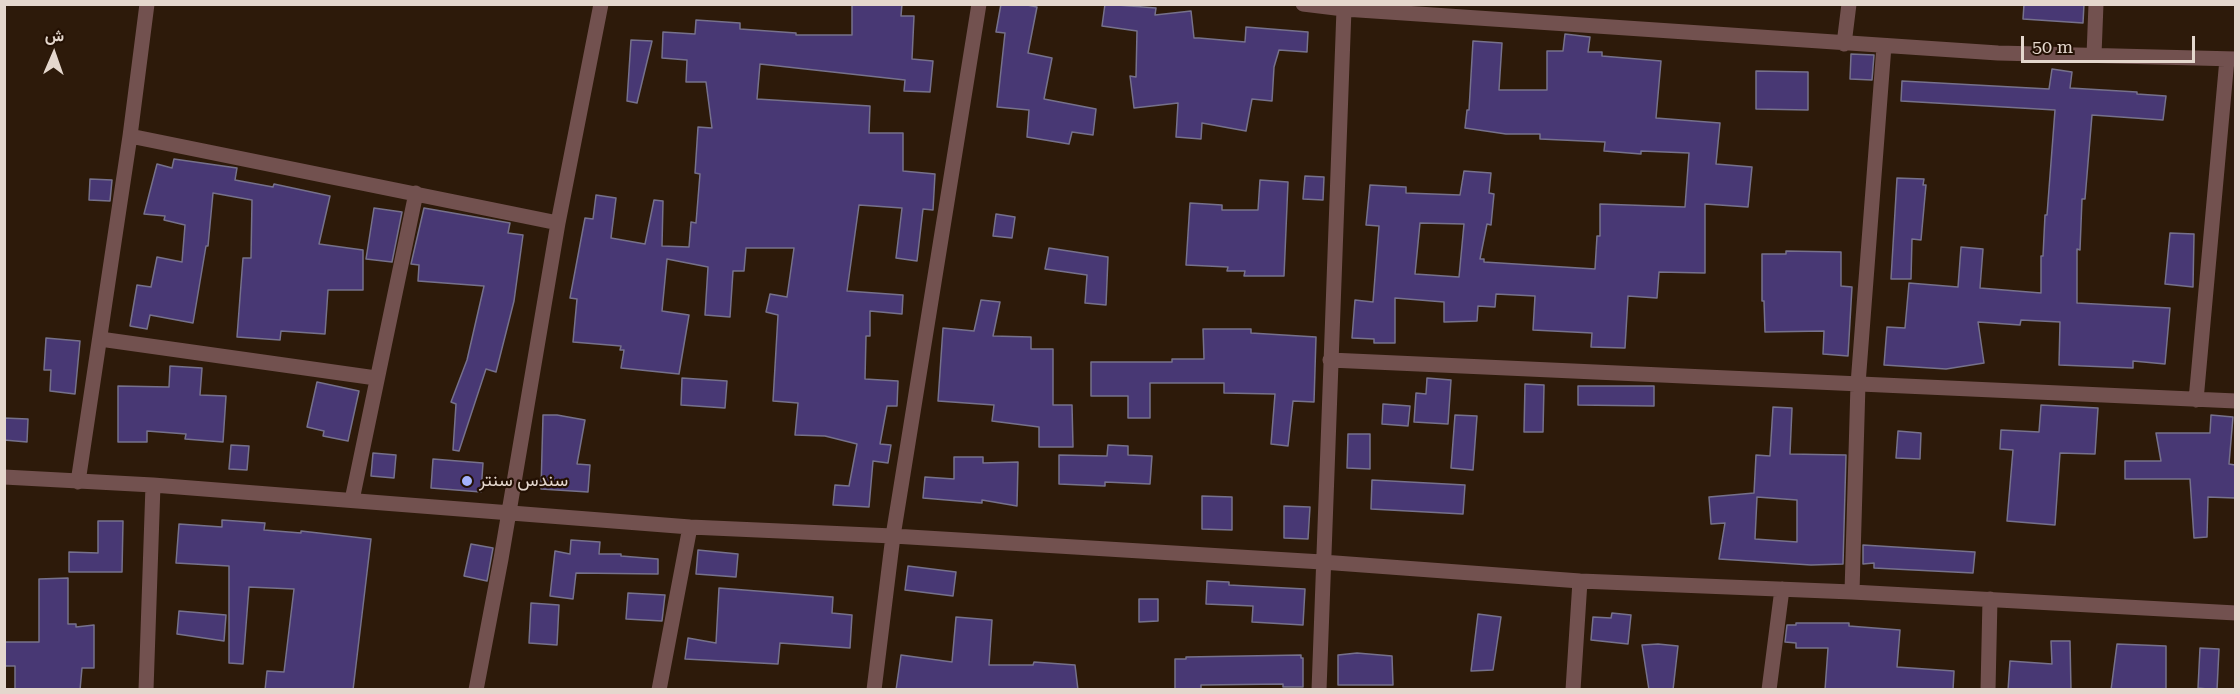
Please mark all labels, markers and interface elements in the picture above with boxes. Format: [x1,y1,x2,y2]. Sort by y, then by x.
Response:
north arrow [24,24,84,84]
scale bar [2024,24,2198,62]
text: ش [45,26,65,45]
text: 50 m [2032,36,2073,57]
place label: سندس سنتر [479,470,568,492]
marker: سندس سنتر [460,474,474,488]

